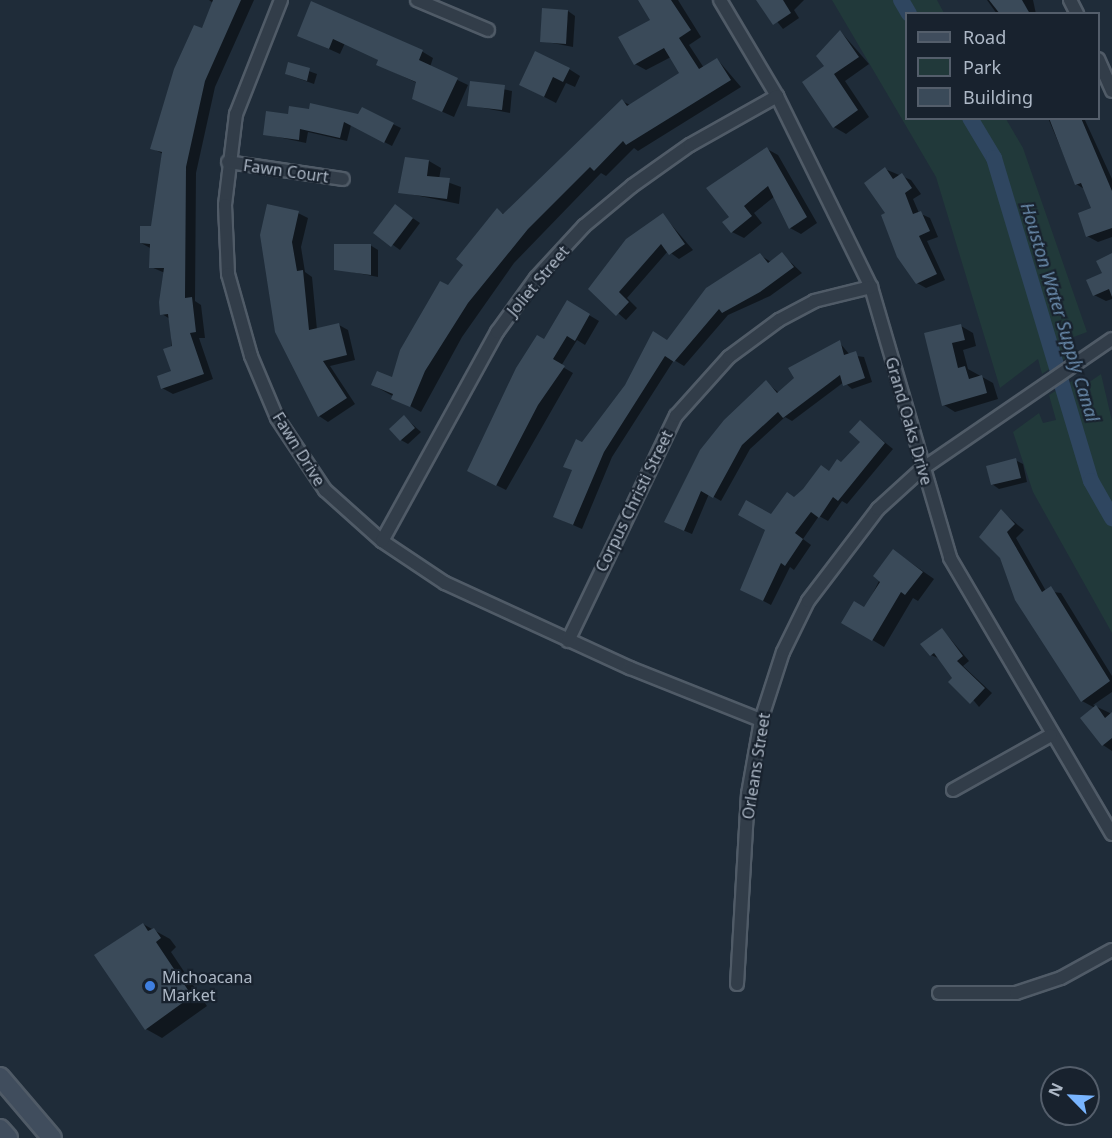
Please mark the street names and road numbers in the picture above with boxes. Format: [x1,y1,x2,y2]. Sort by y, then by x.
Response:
street label: Fawn Court [242,156,330,186]
street label: Joliet Street [503,242,573,320]
street label: Grand Oaks Drive [882,355,936,487]
street label: Fawn Drive [269,409,329,489]
street label: Corpus Christi Street [591,427,677,575]
street label: Orleans Street [738,711,774,821]

